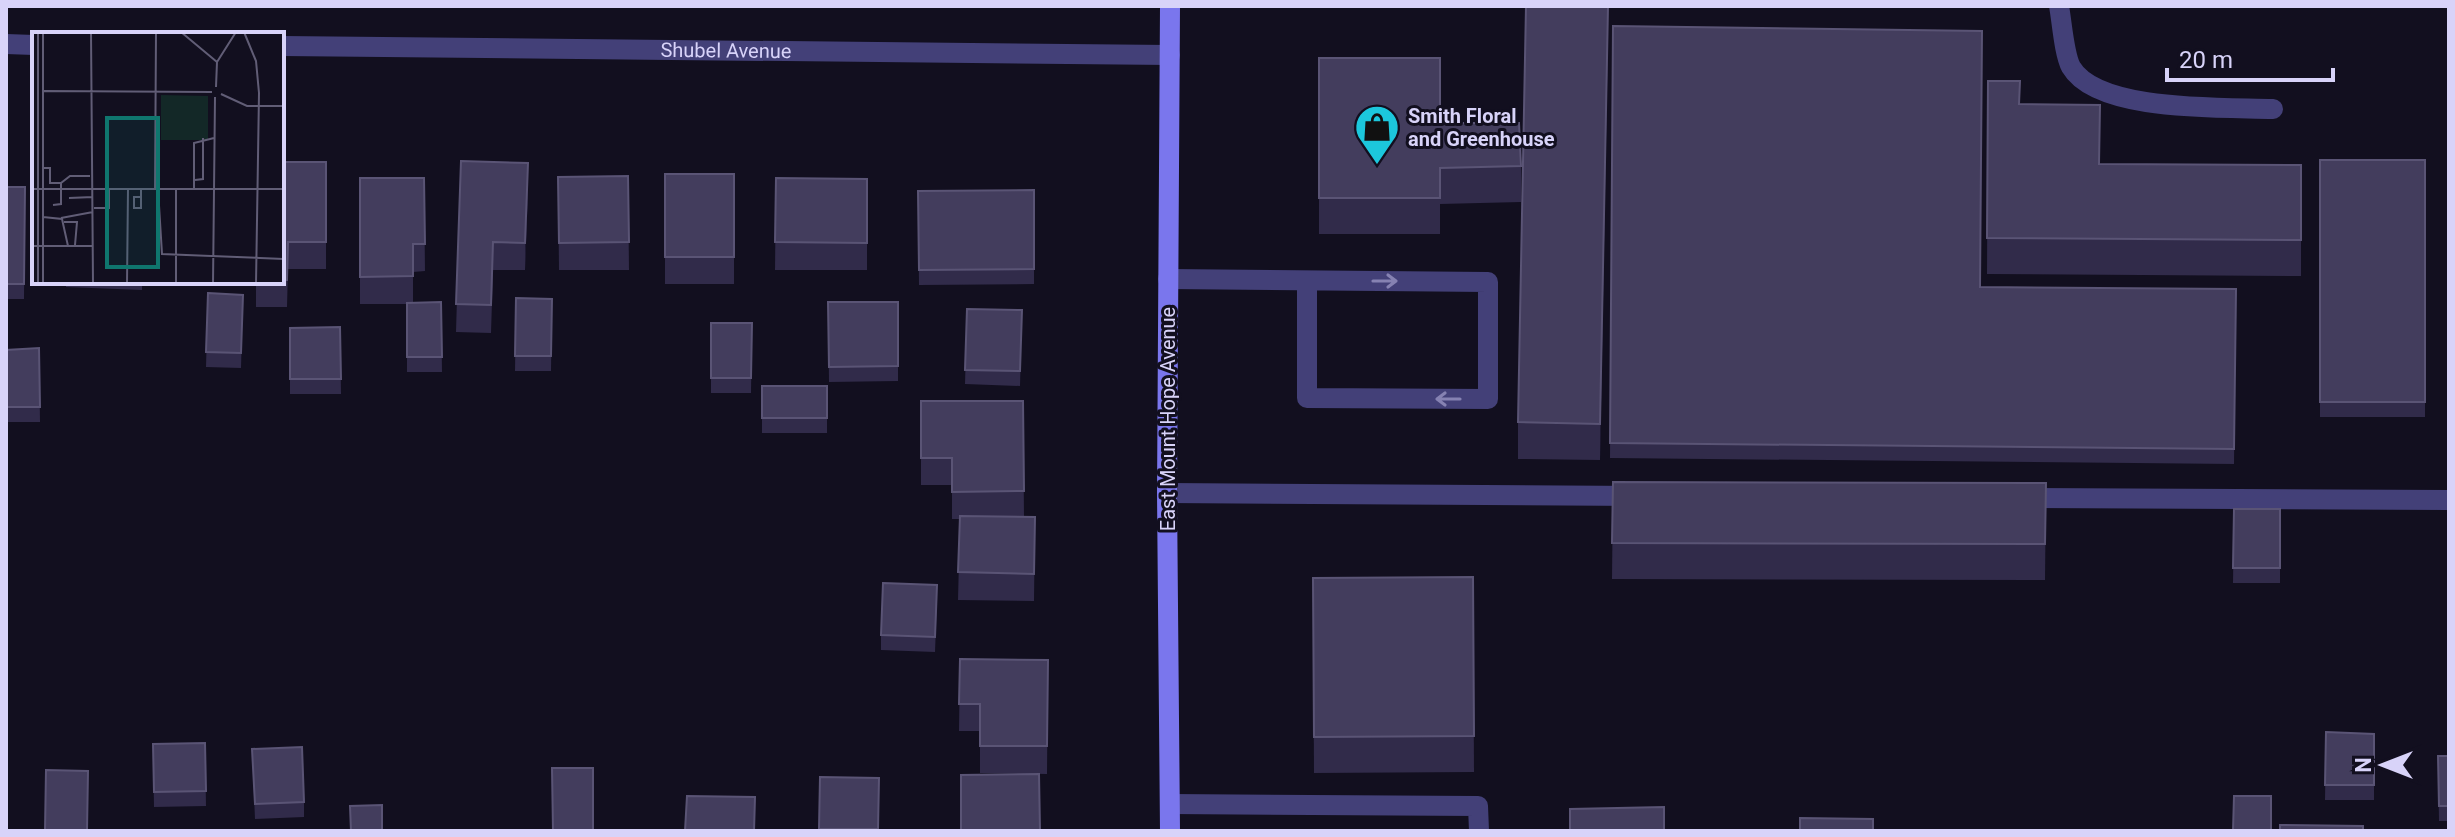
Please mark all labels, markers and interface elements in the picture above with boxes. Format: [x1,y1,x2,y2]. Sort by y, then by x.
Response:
inset map [32,32,284,284]
scale bar [2167,32,2333,82]
street label: Shubel Avenue [660,38,792,63]
text: 20 m [2179,46,2233,74]
shop icon: Smith Floral and Greenhouse [1353,103,1401,166]
place label: Smith Floral and Greenhouse [1408,104,1555,151]
one-way arrow [1371,273,1398,289]
street label: East Mount Hope Avenue [1156,307,1180,531]
one-way arrow [1435,391,1462,407]
north arrow [2343,725,2423,805]
text: N [2351,757,2376,773]

